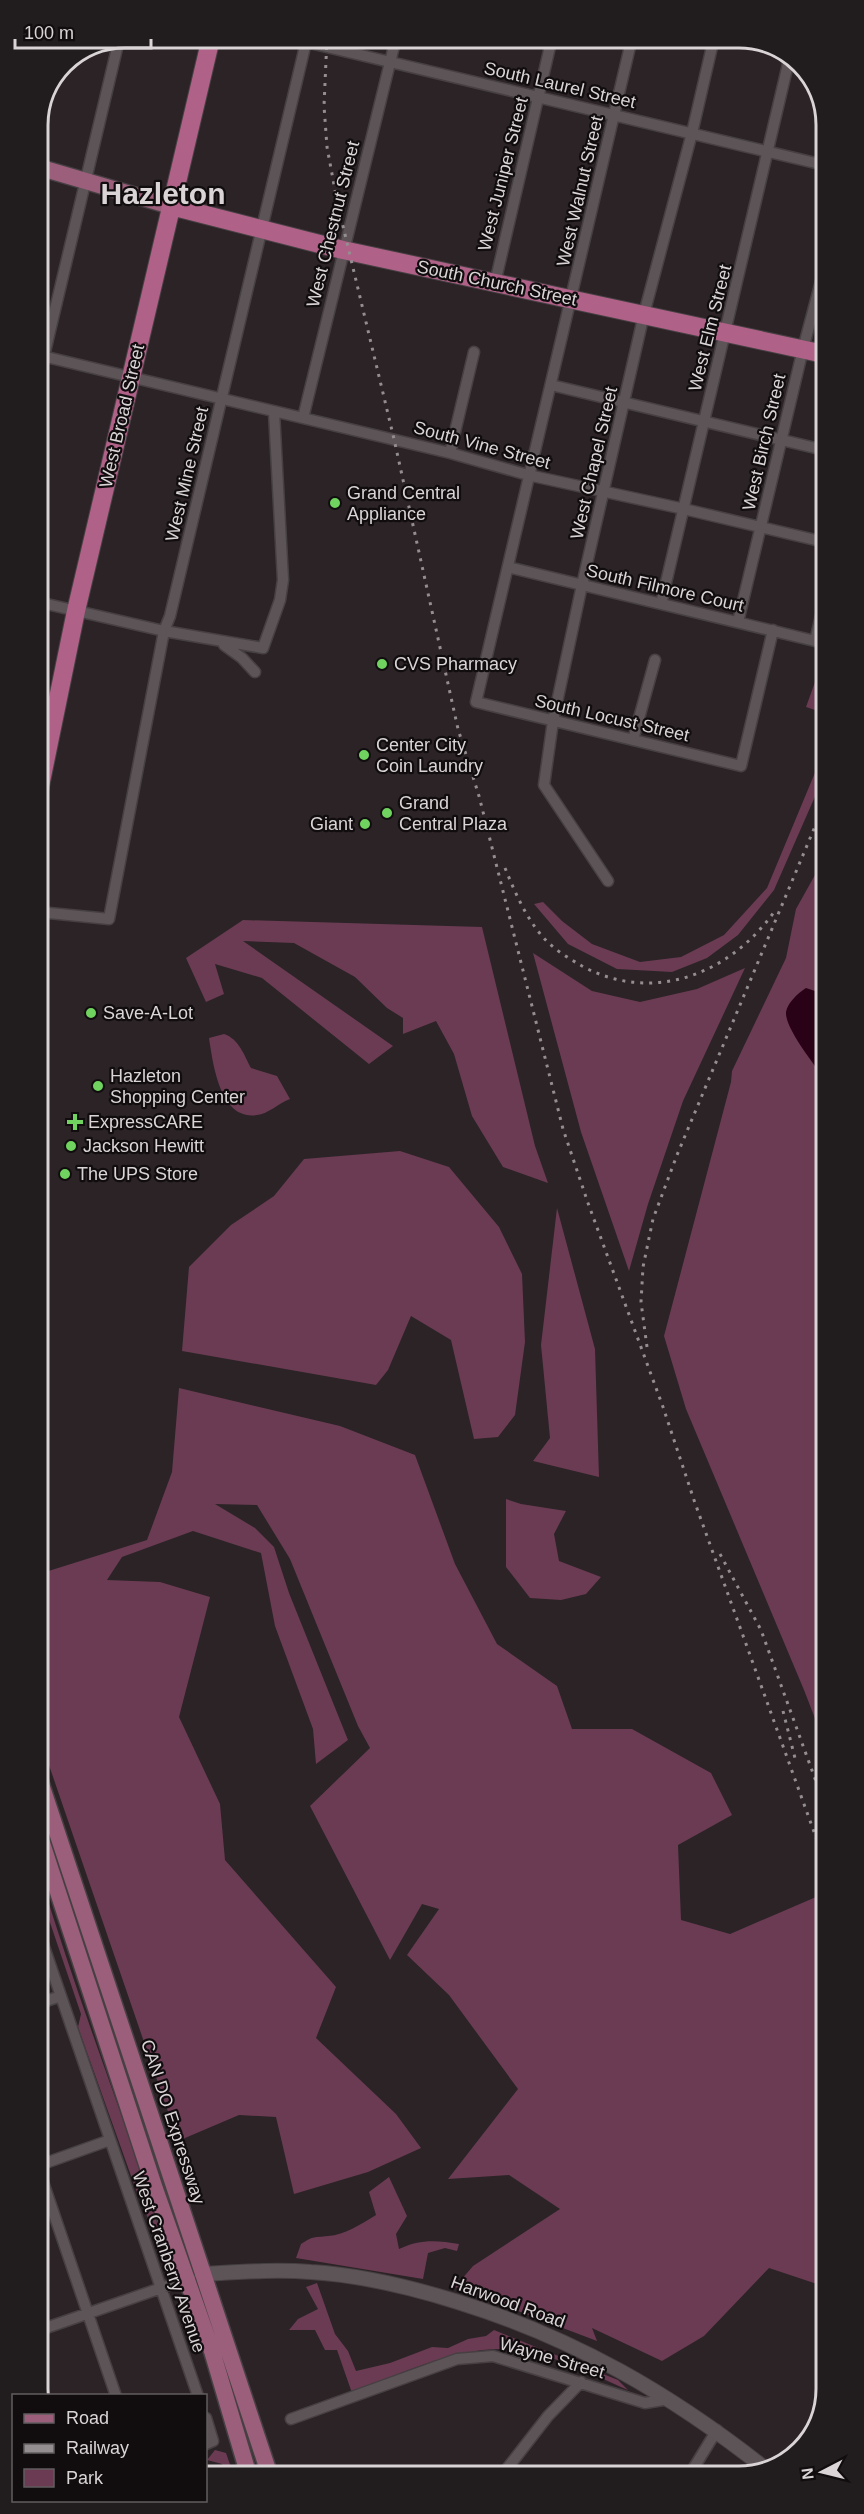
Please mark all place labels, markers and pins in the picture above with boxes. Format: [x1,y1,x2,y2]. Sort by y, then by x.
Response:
place label: Grand Central Appliance [347,483,460,524]
marker: Grand Central Appliance [328,496,342,510]
place label: CVS Pharmacy [394,654,517,674]
marker: CVS Pharmacy [375,657,389,671]
place label: Center City Coin Laundry [376,735,483,776]
marker: Center City Coin Laundry [357,748,371,762]
place label: Grand Central Plaza [399,793,508,834]
marker: Grand Central Plaza [380,806,394,820]
place label: Giant [310,814,353,834]
marker: Giant [358,817,372,831]
place label: Save-A-Lot [103,1003,193,1023]
marker: Save-A-Lot [84,1006,98,1020]
place label: Hazleton Shopping Center [110,1066,245,1107]
marker: Hazleton Shopping Center [91,1079,105,1093]
place label: ExpressCARE [88,1112,203,1132]
marker: ExpressCARE [66,1113,84,1131]
place label: Jackson Hewitt [83,1136,204,1156]
marker: Jackson Hewitt [64,1139,78,1153]
place label: The UPS Store [77,1164,198,1184]
marker: The UPS Store [58,1167,72,1181]

